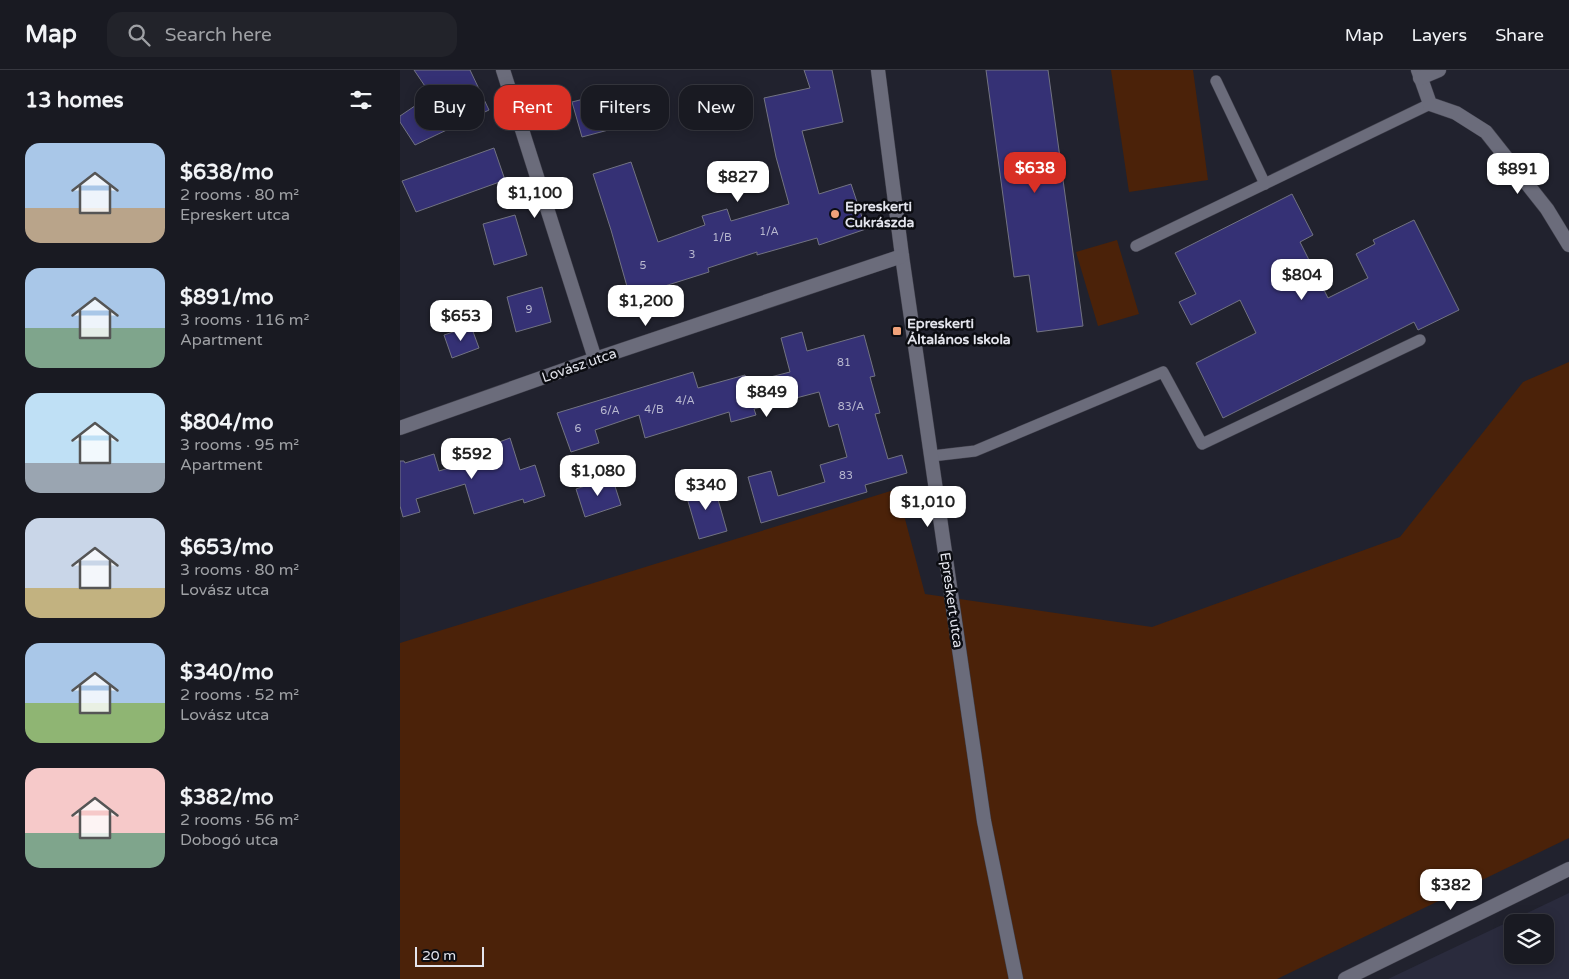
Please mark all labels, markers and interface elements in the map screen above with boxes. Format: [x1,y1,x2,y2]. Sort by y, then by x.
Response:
search box [107,12,457,57]
text: Map [25,20,77,49]
icon: search [125,21,153,49]
text: Search here [165,24,272,46]
text: Map [1345,24,1384,46]
text: Layers [1412,24,1467,46]
text: Share [1495,24,1544,46]
chip: Buy [415,85,484,130]
chip: Rent [494,85,571,130]
chip: Filters [581,85,669,130]
chip: New [679,85,753,130]
icon: filters [347,86,375,114]
text: 13 homes [25,88,124,113]
pin: $638 [1005,152,1065,194]
pin: $891 [1488,152,1548,195]
text: $638 [1015,158,1055,178]
text: $891 [1498,159,1538,179]
text: $638/mo [180,160,274,185]
pin: $827 [708,160,768,203]
icon: home [65,163,125,223]
text: $827 [718,167,758,187]
pin: $1,100 [494,176,576,219]
text: $1,100 [508,183,562,203]
text: 2 rooms · 80 m² [180,185,299,205]
place label: Epreskerti Cukrászda [845,198,914,231]
text: Epreskert utca [180,205,290,225]
marker: Epreskerti Cukrászda [829,208,841,220]
house number: 1/A [759,225,779,238]
house number: 1/B [712,231,732,244]
house number: 3 [689,248,696,261]
pin: $804 [1272,258,1332,301]
house number: 5 [640,259,647,272]
text: $804 [1282,265,1322,285]
pin: $1,200 [605,284,687,327]
text: $891/mo [180,285,274,310]
icon: home [65,288,125,348]
text: $1,200 [619,291,673,311]
pin: $653 [431,300,491,342]
house number: 9 [526,303,533,316]
text: $653 [441,306,481,326]
text: 3 rooms · 116 m² [180,310,309,330]
place label: Epreskerti Általános Iskola [907,315,1011,348]
marker: Epreskerti Általános Iskola [891,325,903,337]
text: Apartment [180,330,263,350]
street label: Lovász utca [539,345,619,386]
house number: 81 [837,356,851,369]
pin: $849 [737,376,797,418]
text: $849 [747,382,787,402]
house number: 4/A [675,394,695,407]
house number: 83/A [838,400,864,413]
house number: 4/B [644,403,664,416]
house number: 6/A [600,404,620,417]
text: $804/mo [180,410,274,435]
icon: home [65,413,125,473]
house number: 6 [575,422,582,435]
text: 3 rooms · 95 m² [180,435,299,455]
pin: $592 [442,438,502,480]
text: $592 [452,444,492,464]
pin: $1,080 [557,454,639,497]
text: Apartment [180,455,263,475]
text: $1,080 [571,461,625,481]
pin: $340 [676,468,736,511]
house number: 83 [839,469,853,482]
text: $340 [686,475,726,495]
pin: $1,010 [887,486,969,528]
text: $1,010 [901,492,955,512]
text: $653/mo [180,535,274,560]
icon: home [65,538,125,598]
street label: Epreskert utca [936,551,967,649]
text: 3 rooms · 80 m² [180,560,299,580]
text: Lovász utca [180,580,269,600]
text: $340/mo [180,660,274,685]
icon: home [65,663,125,723]
text: 2 rooms · 52 m² [180,685,299,705]
text: Lovász utca [180,705,269,725]
text: $382/mo [180,785,274,810]
icon: home [65,788,125,848]
text: 2 rooms · 56 m² [180,810,299,830]
text: Dobogó utca [180,830,279,850]
pin: $382 [1421,868,1481,911]
text: $382 [1431,875,1471,895]
map controls [1504,914,1554,964]
button: layers [1504,914,1554,964]
scale bar [415,944,484,967]
text: 20 m [422,947,456,964]

